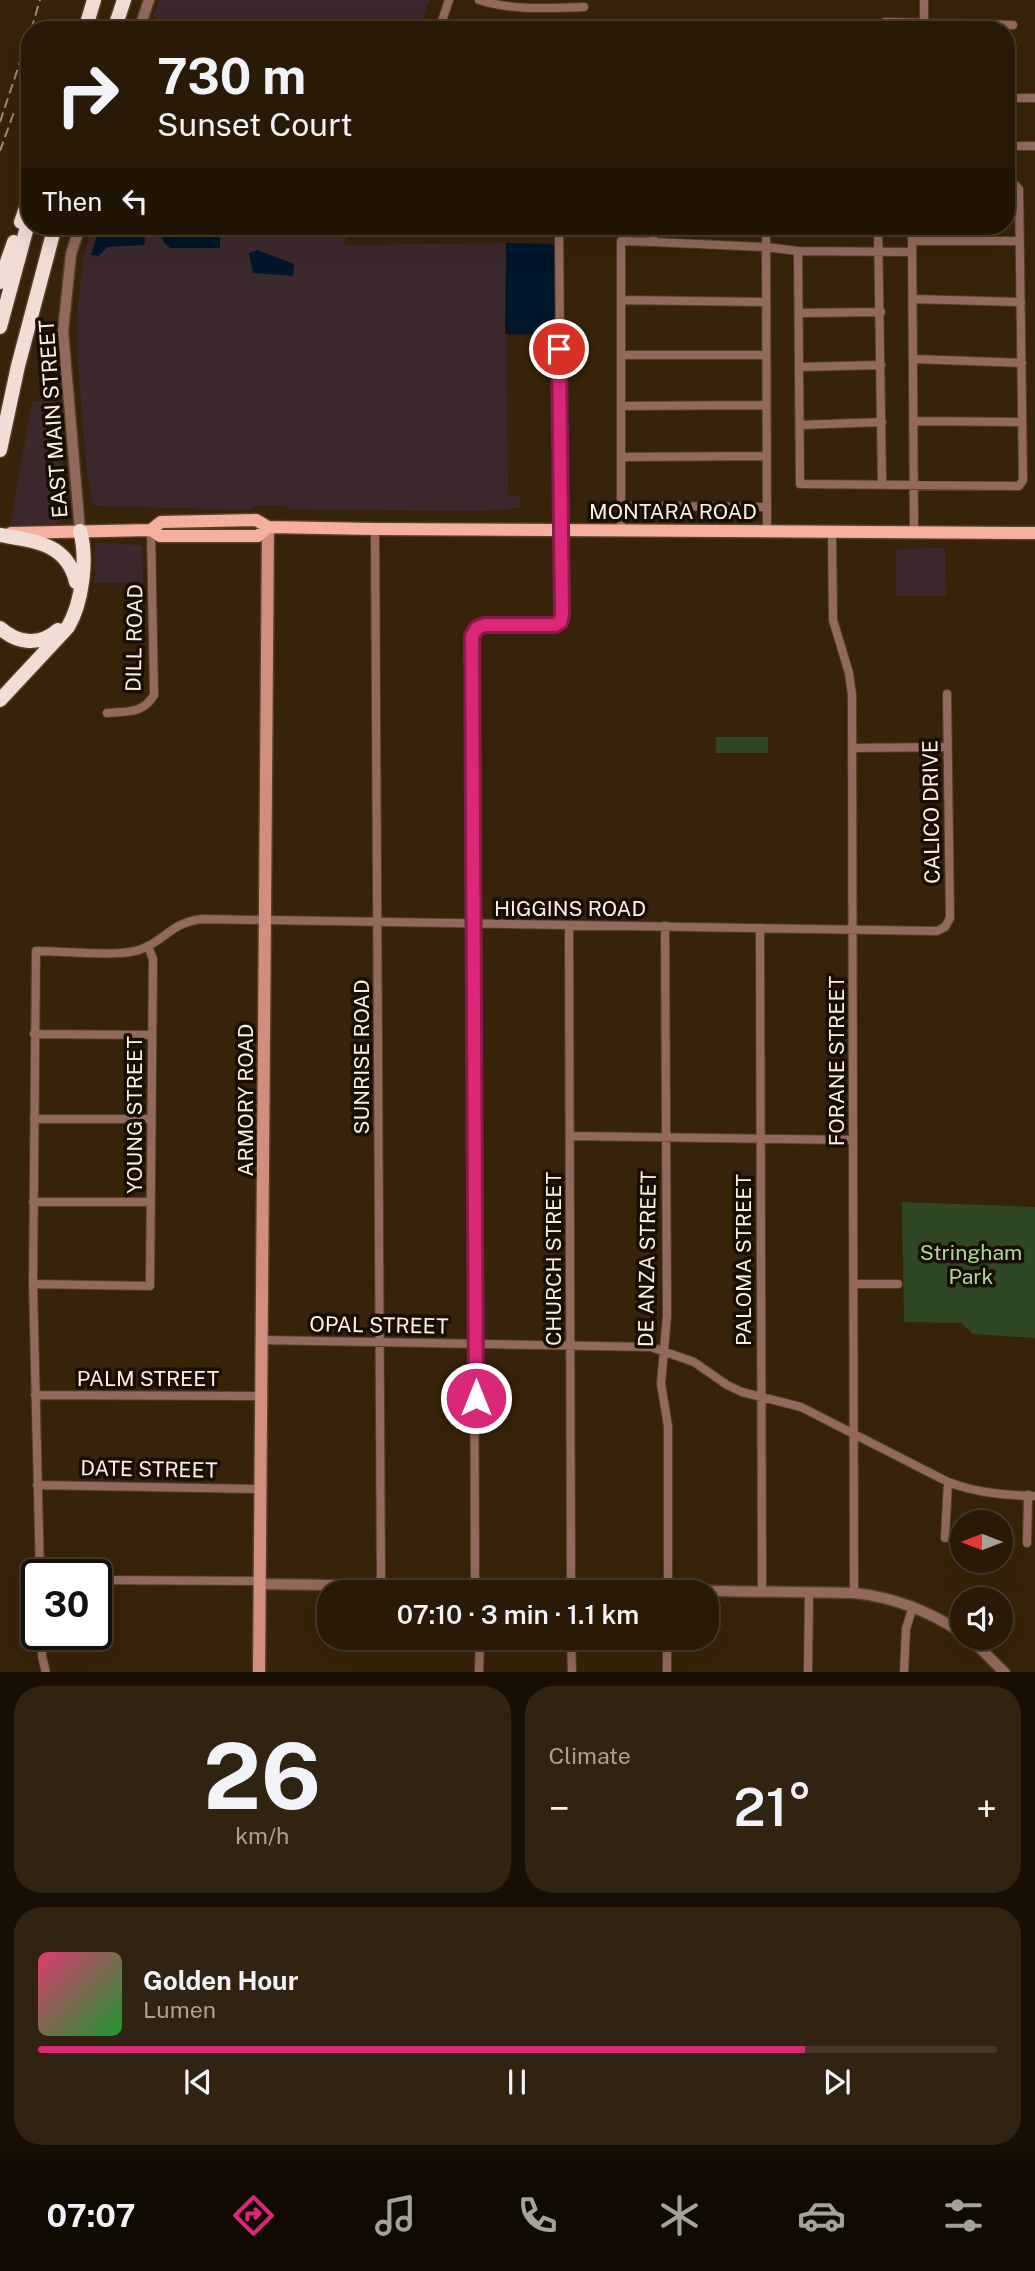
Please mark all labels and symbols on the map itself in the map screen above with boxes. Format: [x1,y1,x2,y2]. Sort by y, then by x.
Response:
street label: EAST MAIN STREET [34,319,72,519]
pin [529,319,589,379]
street label: MONTARA ROAD [589,499,757,524]
street label: DILL ROAD [121,584,147,692]
street label: CALICO DRIVE [917,740,945,884]
street label: HIGGINS ROAD [494,896,646,921]
street label: FORANE STREET [824,976,849,1146]
street label: SUNRISE ROAD [349,979,374,1135]
street label: ARMORY ROAD [233,1024,258,1176]
street label: YOUNG STREET [122,1036,147,1194]
street label: DE ANZA STREET [633,1171,661,1347]
street label: CHURCH STREET [541,1172,566,1346]
street label: PALOMA STREET [731,1174,756,1346]
park label: Stringham Park [920,1240,1022,1289]
street label: OPAL STREET [309,1311,449,1339]
position arrow [439,1361,513,1435]
street label: PALM STREET [77,1366,219,1391]
street label: DATE STREET [80,1455,218,1483]
north arrow [950,1510,1013,1573]
speed limit sign: 30 [21,1559,112,1650]

